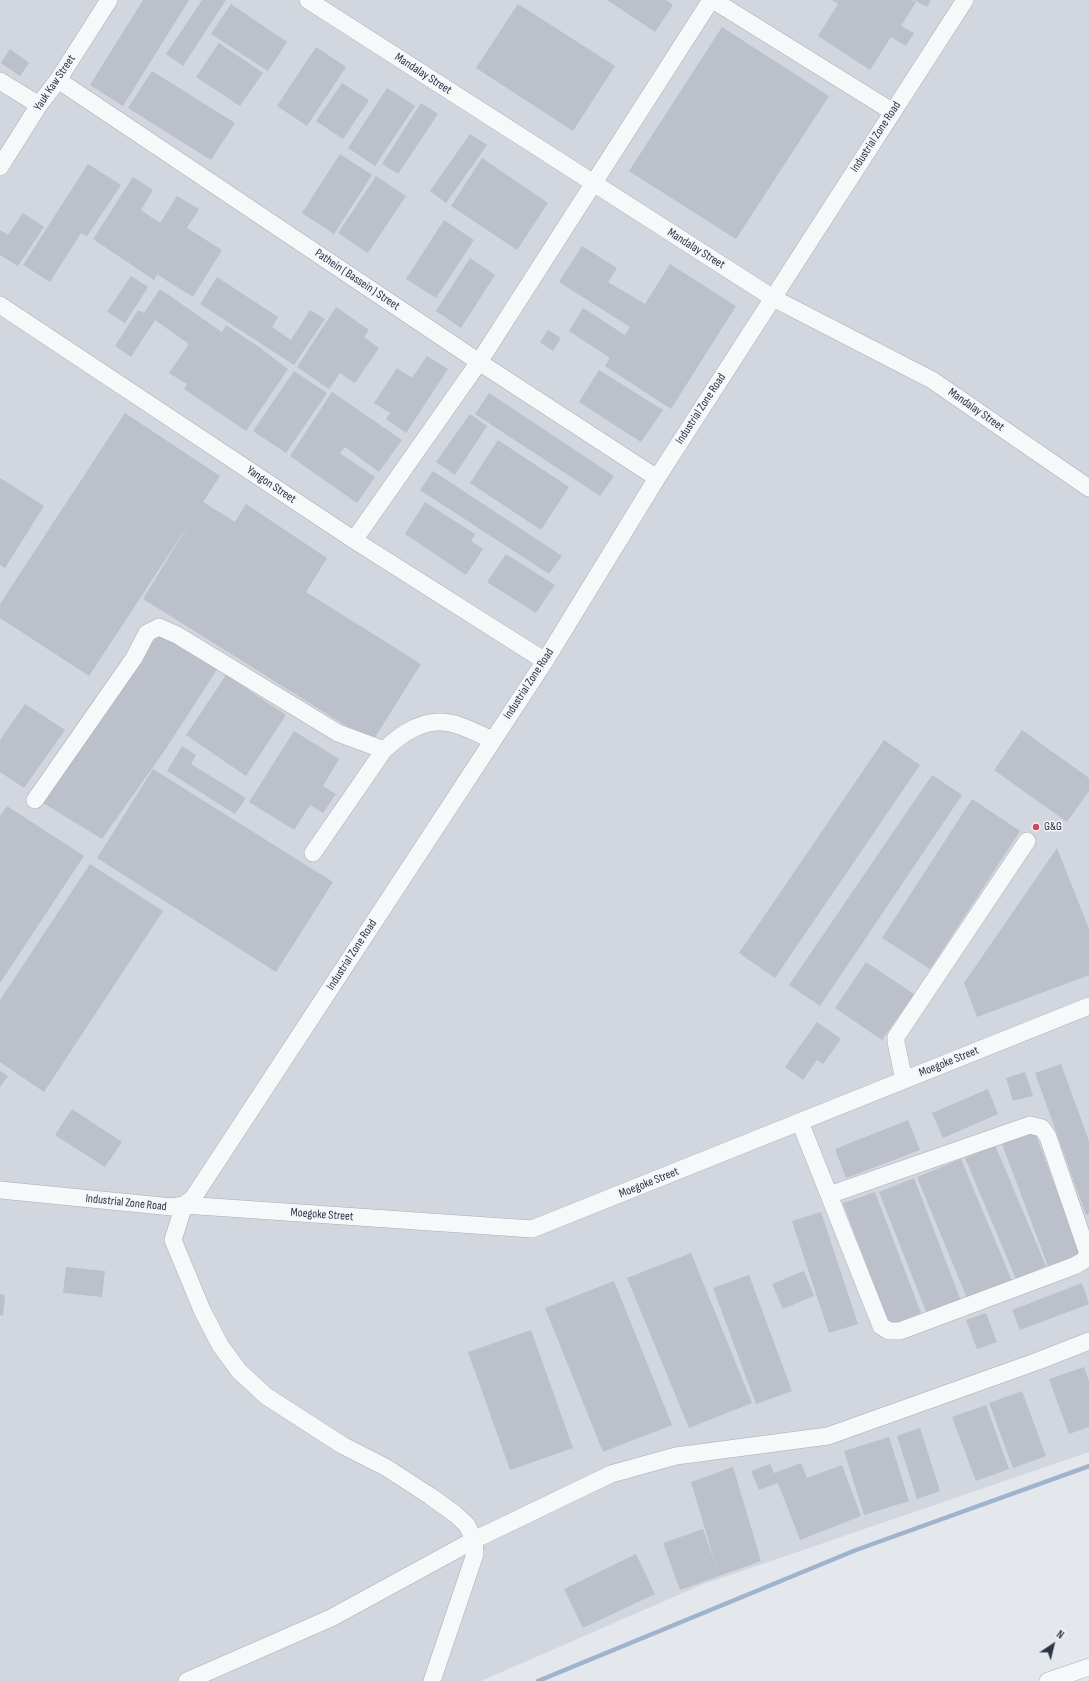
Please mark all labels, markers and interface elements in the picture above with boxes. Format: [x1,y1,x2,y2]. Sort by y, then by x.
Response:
street label: Mandalay Street [392,50,454,98]
street label: Yauk Kaw Street [31,52,79,114]
street label: Industrial Zone Road [848,99,904,175]
street label: Mandalay Street [665,226,727,272]
street label: Pathein ( Bassein ) Street [312,246,402,314]
street label: Industrial Zone Road [673,371,729,447]
street label: Mandalay Street [945,385,1007,435]
street label: Yangon Street [244,463,298,507]
street label: Industrial Zone Road [501,646,557,722]
place label: G&G [1044,820,1062,834]
marker: G&G [1031,822,1041,832]
street label: Industrial Zone Road [324,917,380,993]
street label: Moegoke Street [917,1044,981,1080]
street label: Moegoke Street [617,1165,681,1201]
street label: Industrial Zone Road [85,1192,167,1214]
street label: Moegoke Street [290,1206,354,1224]
north arrow [1033,1625,1073,1665]
text: N [1054,1628,1066,1642]

